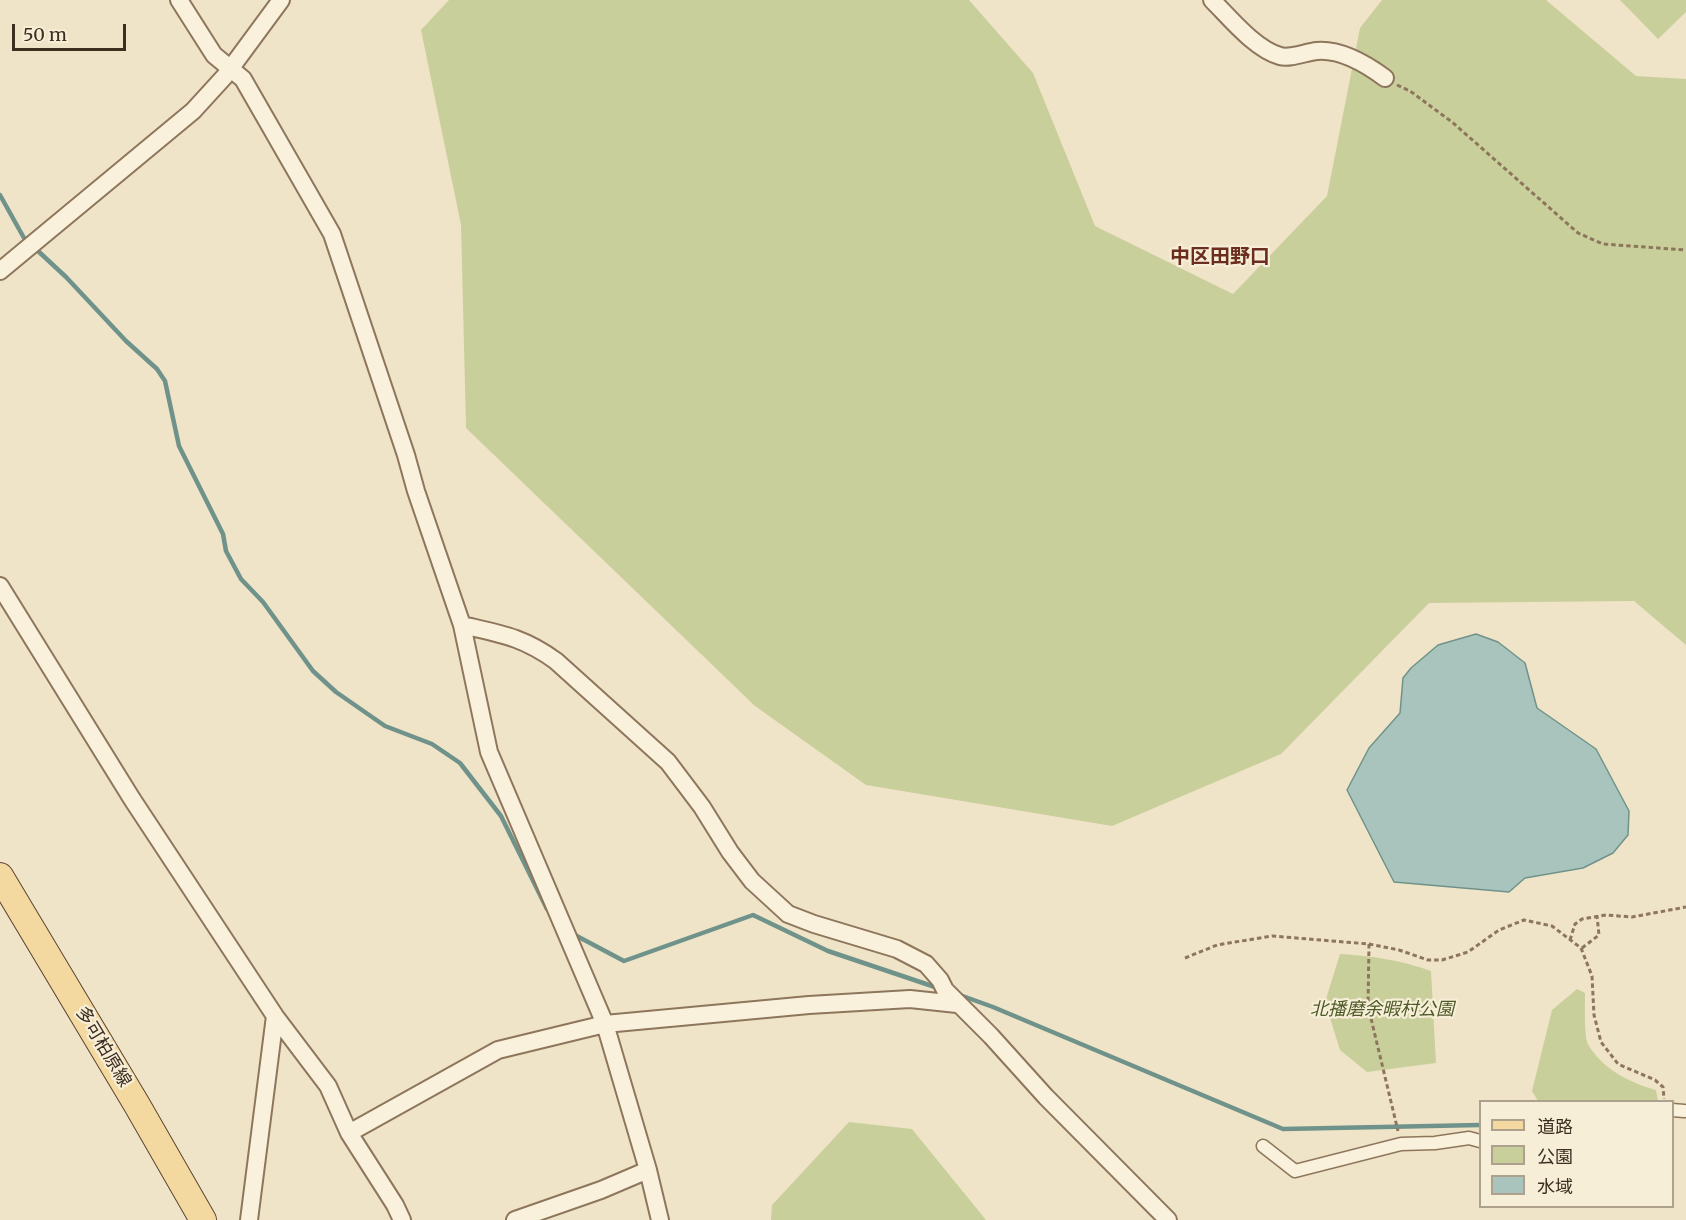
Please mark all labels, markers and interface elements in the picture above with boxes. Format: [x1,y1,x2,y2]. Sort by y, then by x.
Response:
scale bar [15,12,129,50]
text: 50 m [23,23,67,46]
district label: 中区田野口 [1170,245,1270,269]
park label: 北播磨余暇村公園 [1310,999,1454,1021]
street label: 多可柏原線 [71,1003,135,1091]
legend [1479,1100,1674,1208]
text: 道路 [1537,1115,1573,1138]
text: 公園 [1537,1145,1573,1168]
text: 水域 [1537,1175,1573,1198]

